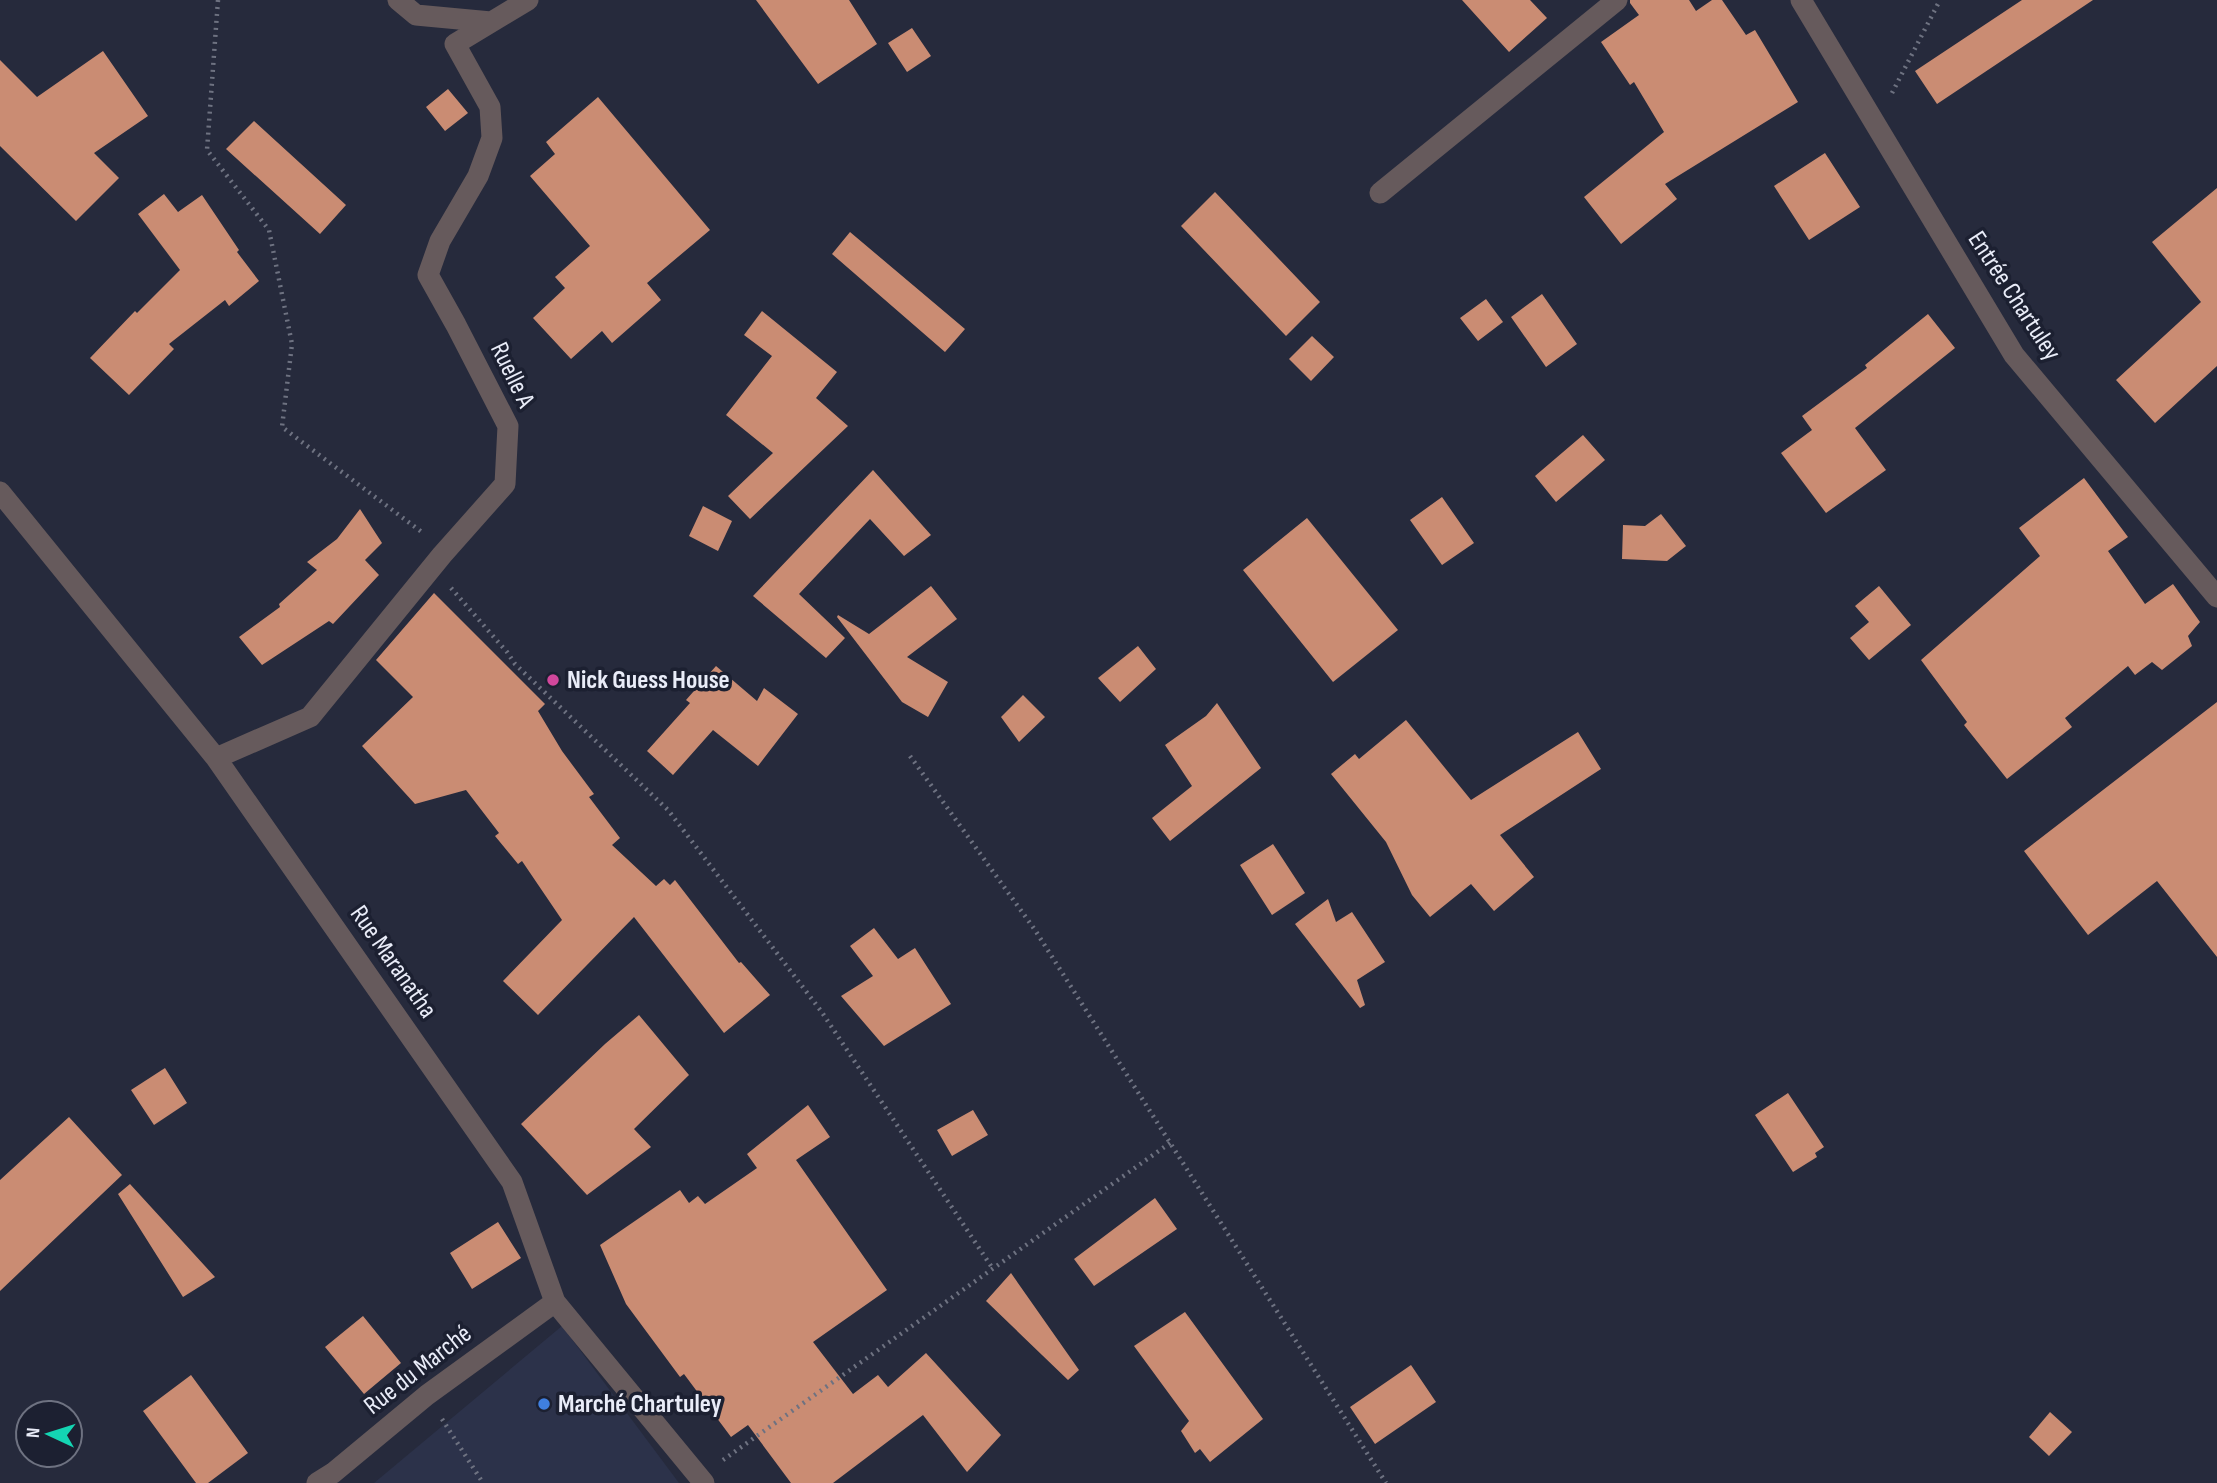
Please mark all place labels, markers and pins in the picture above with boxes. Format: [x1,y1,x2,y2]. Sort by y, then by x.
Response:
place label: Nick Guess House [567,665,730,696]
marker: Nick Guess House [545,672,561,688]
place label: Marché Chartuley [558,1389,722,1420]
marker: Marché Chartuley [536,1396,552,1412]

